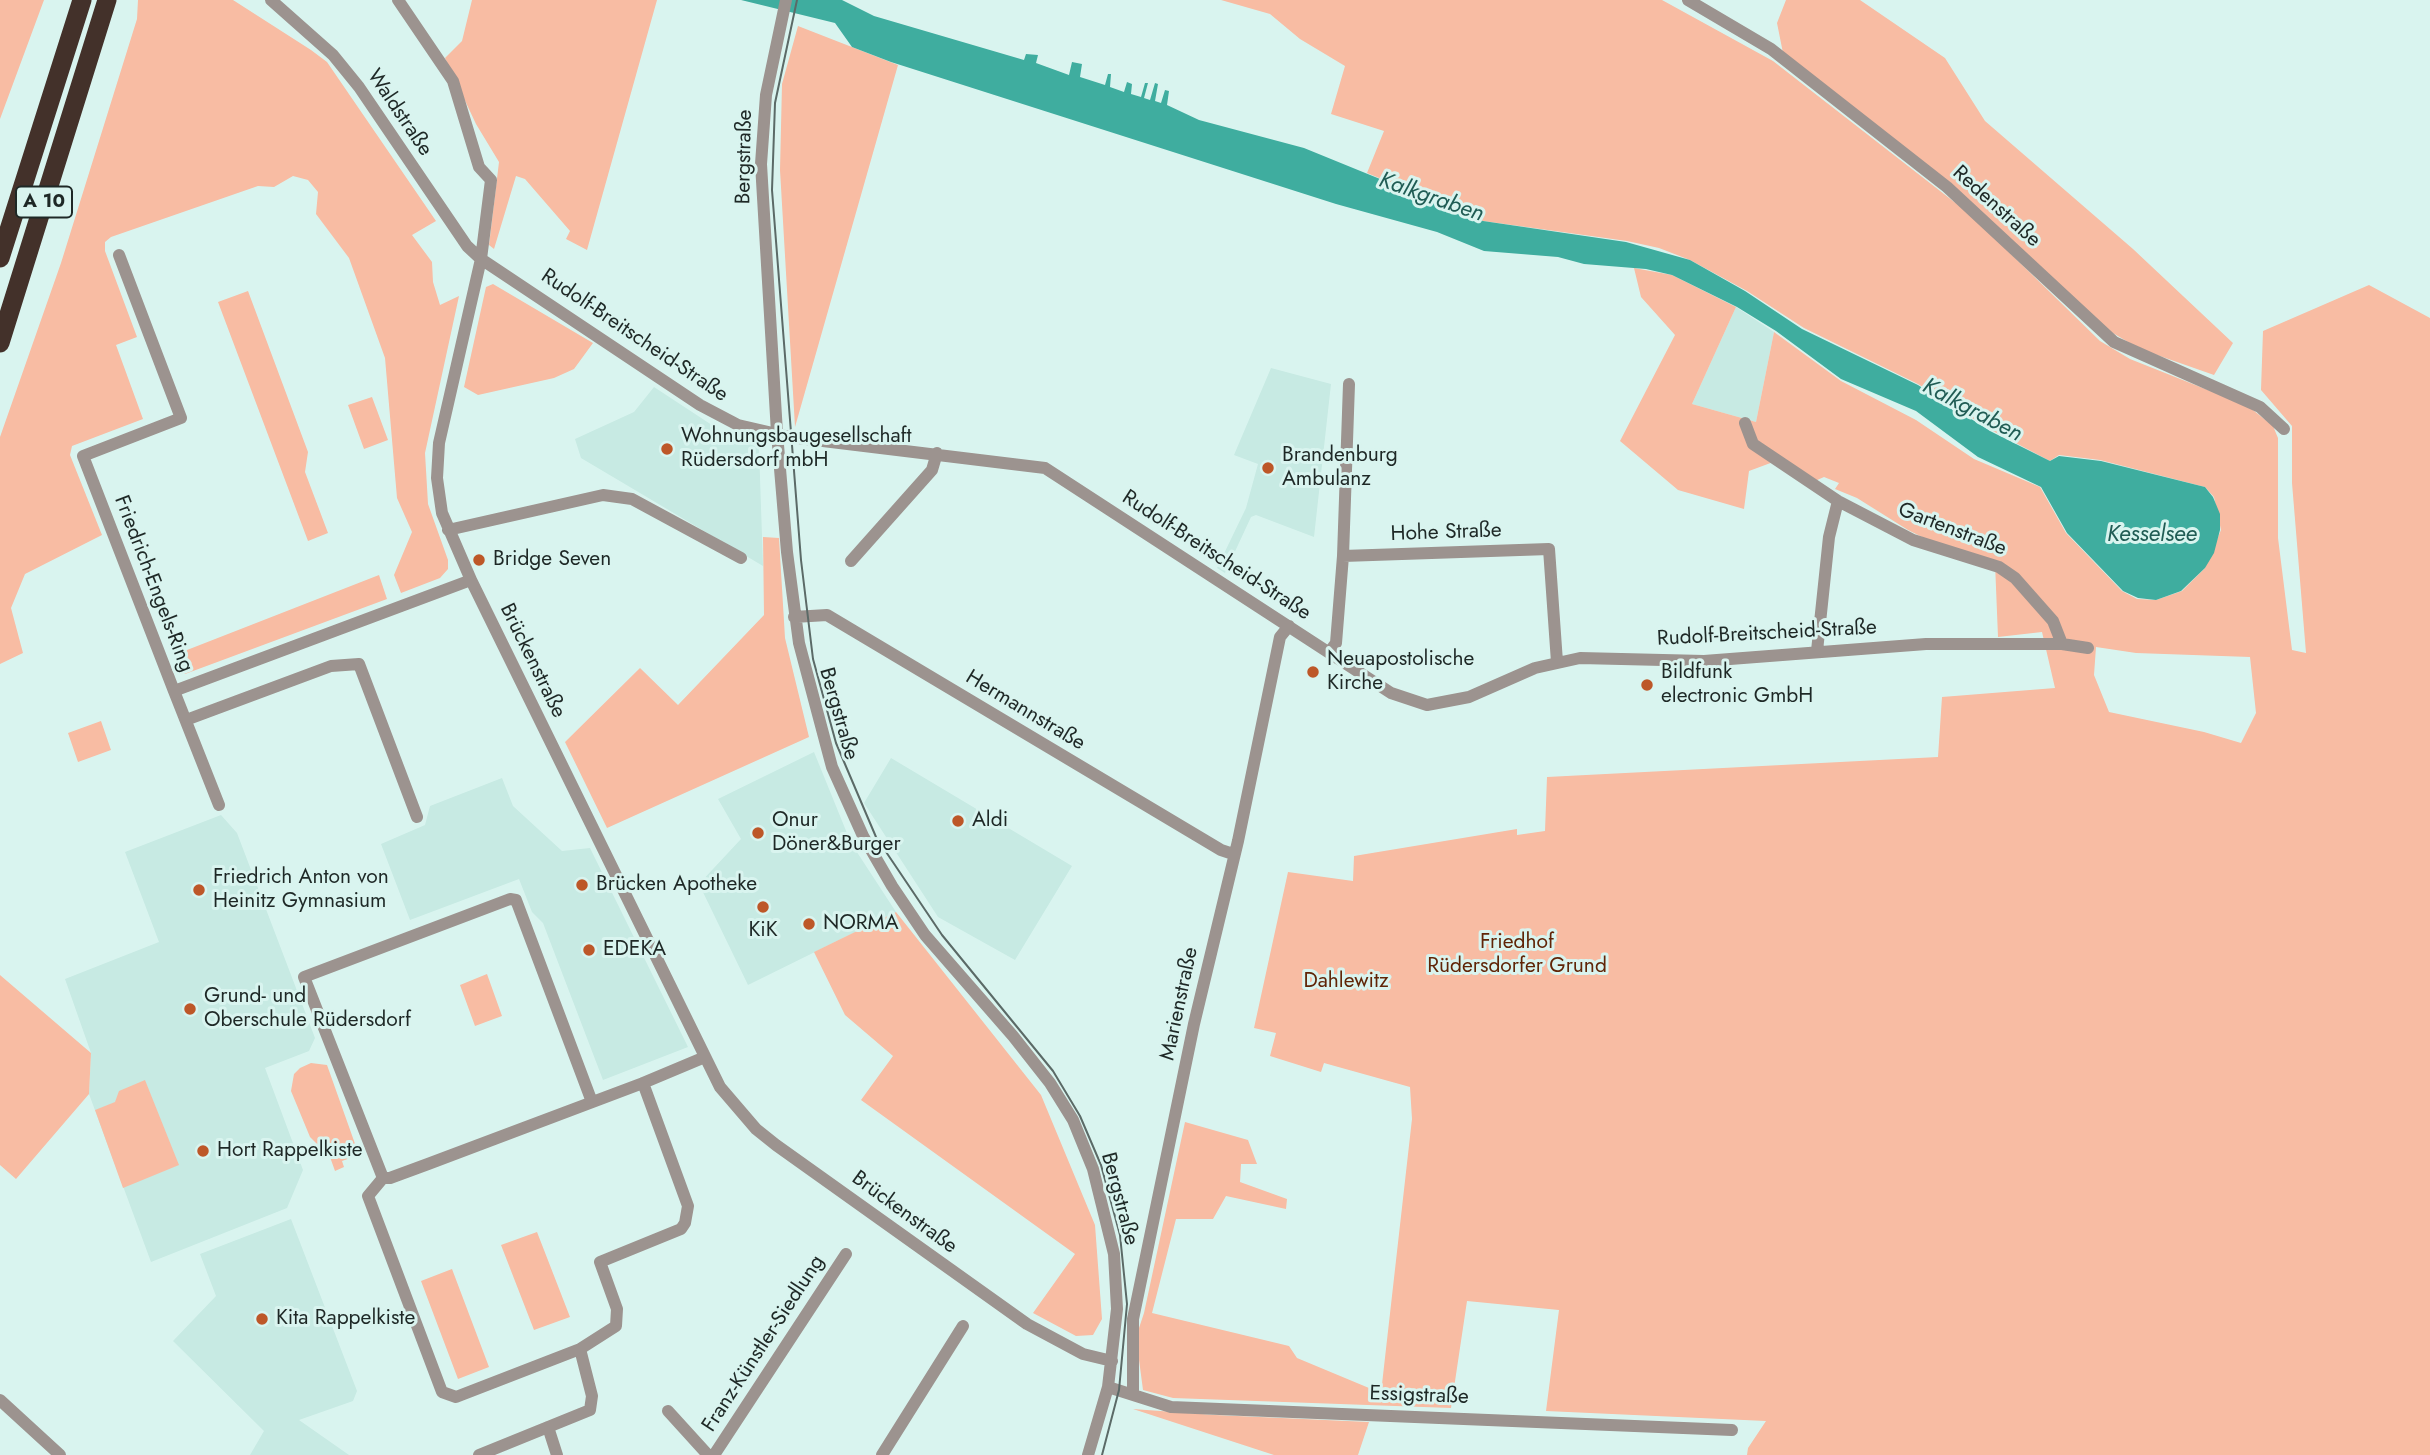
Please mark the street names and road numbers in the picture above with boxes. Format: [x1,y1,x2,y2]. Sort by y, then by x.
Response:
street label: Waldstraße [361,65,437,161]
street label: Bergstraße [732,109,758,205]
street label: Redenstraße [1947,161,2045,253]
road number: A 10 [16,186,72,218]
street label: Rudolf-Breitscheid-Straße [536,264,732,408]
street label: Rudolf-Breitscheid-Straße [1117,485,1315,627]
street label: Friedrich-Engels-Ring [108,492,198,676]
street label: Gartenstraße [1894,498,2010,562]
street label: Hohe Straße [1390,518,1502,548]
street label: Brückenstraße [493,600,571,722]
street label: Rudolf-Breitscheid-Straße [1656,616,1878,652]
street label: Bergstraße [813,665,863,763]
street label: Hermannstraße [961,665,1089,757]
street label: Marienstraße [1156,945,1204,1063]
street label: Bergstraße [1095,1150,1143,1248]
street label: Brückenstraße [846,1166,962,1260]
street label: Franz-Künstler-Siedlung [697,1251,831,1437]
street label: Essigstraße [1369,1382,1469,1410]

